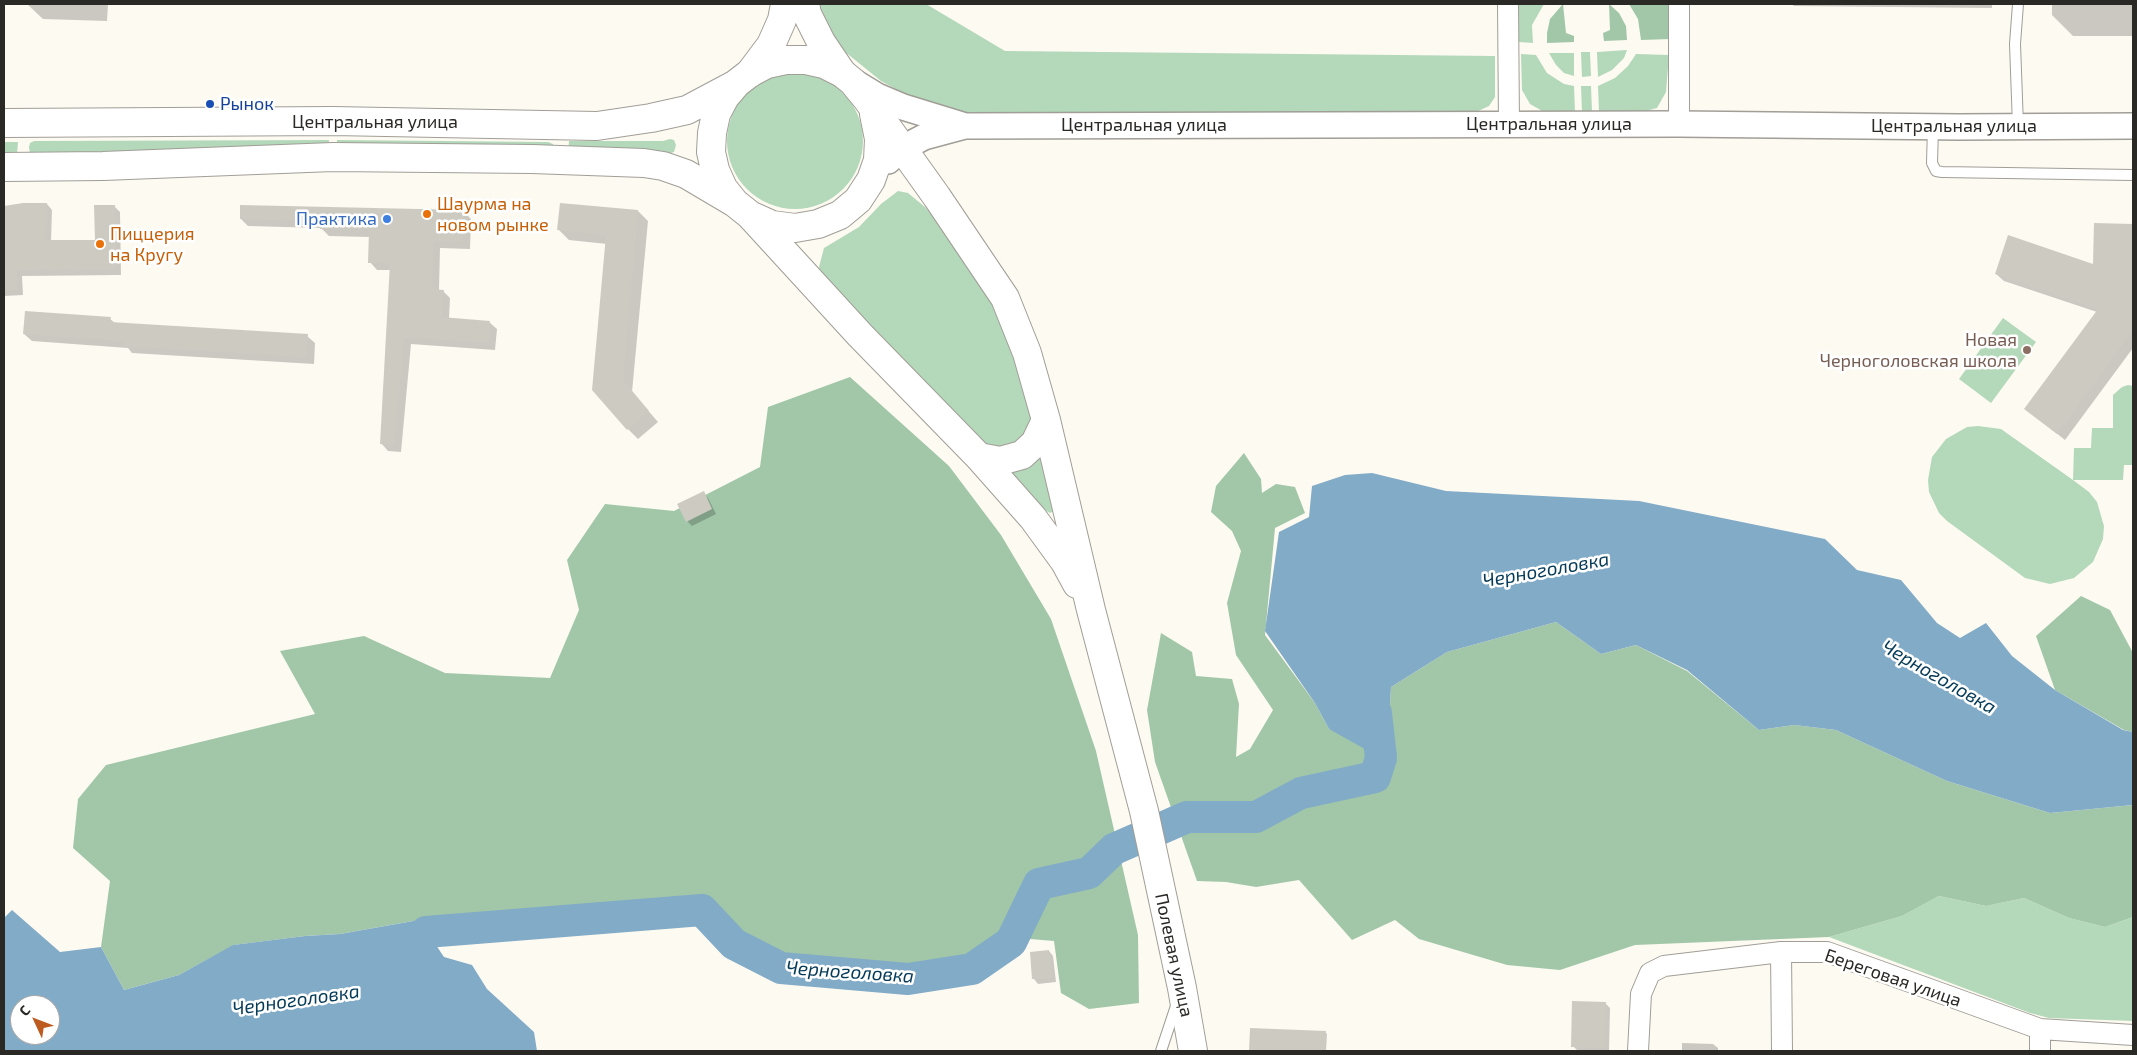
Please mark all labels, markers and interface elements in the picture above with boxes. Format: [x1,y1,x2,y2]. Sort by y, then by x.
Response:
place label: Рынок [220,93,274,115]
marker: Рынок [204,98,216,110]
street label: Центральная улица [292,111,458,133]
street label: Центральная улица [1466,113,1632,135]
street label: Центральная улица [1061,114,1227,136]
street label: Центральная улица [1871,115,2037,137]
place label: Шаурма на новом рынке [437,193,549,235]
place label: Практика [296,208,377,230]
marker: Шаурма на новом рынке [421,208,433,220]
marker: Практика [381,213,393,225]
place label: Пиццерия на Кругу [110,223,194,266]
marker: Пиццерия на Кругу [94,238,106,250]
place label: Новая Черноголовская школа [1820,329,2017,372]
marker: Новая Черноголовская школа [2021,344,2033,356]
water label: Черноголовка [1481,548,1611,592]
water label: Черноголовка [1878,635,2000,719]
street label: Полевая улица [1150,891,1198,1019]
street label: Береговая улица [1822,944,1964,1012]
water label: Черноголовка [785,956,915,988]
water label: Черноголовка [231,980,361,1020]
north arrow [10,995,60,1045]
text: С [15,1001,33,1019]

